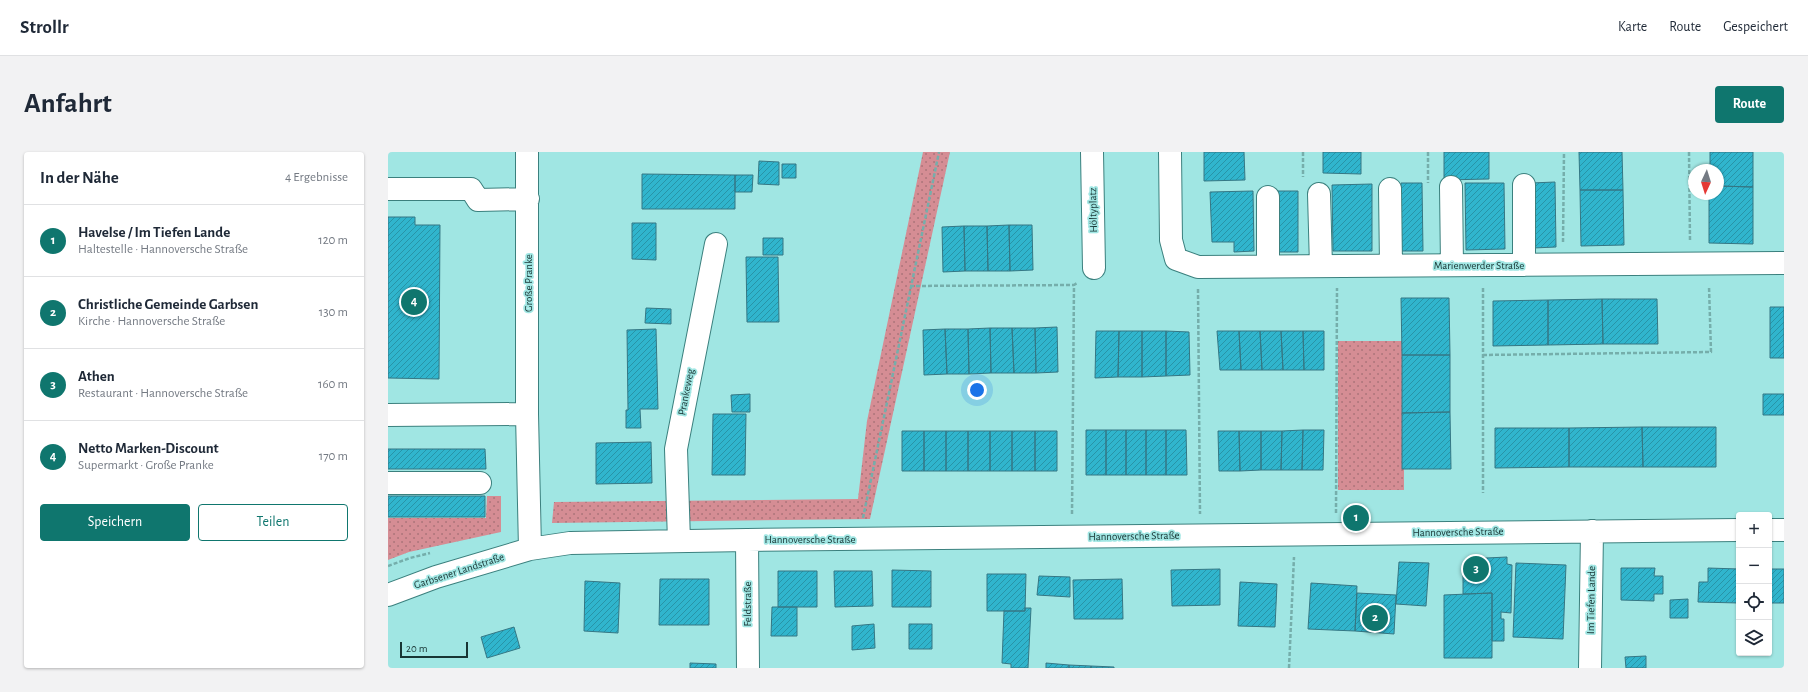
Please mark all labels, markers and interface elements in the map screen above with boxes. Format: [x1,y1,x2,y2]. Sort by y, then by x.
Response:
text: Strollr [20,18,69,37]
text: Karte [1618,20,1647,34]
text: Route [1669,20,1701,34]
text: Gespeichert [1723,20,1788,34]
button: Route [1715,86,1784,123]
text: Anfahrt [24,90,112,118]
north arrow [1688,164,1724,200]
text: In der Nähe [40,169,119,186]
text: 4 Ergebnisse [285,171,348,184]
street label: Höltyplatz [1087,187,1099,233]
text: Havelse / Im Tiefen Lande [78,225,230,240]
text: 1 [51,234,55,247]
text: 120 m [318,234,348,247]
text: Haltestelle · Hannoversche Straße [78,243,248,256]
street label: Große Pranke [523,254,534,312]
street label: Marienwerder Straße [1434,260,1524,271]
pin: 4 [401,287,427,317]
text: Christliche Gemeinde Garbsen [78,297,258,312]
text: 2 [50,306,56,319]
text: 130 m [319,306,348,319]
text: Kirche · Hannoversche Straße [78,315,225,328]
street label: Prankeweg [676,367,696,416]
text: Athen [78,369,115,384]
text: 3 [50,378,56,391]
text: 160 m [318,378,348,391]
your location [967,380,987,400]
text: Restaurant · Hannoversche Straße [78,387,248,400]
text: Netto Marken-Discount [78,441,219,456]
text: 4 [50,450,56,463]
text: 170 m [319,450,348,463]
text: Supermarkt · Große Pranke [78,459,214,472]
pin: 1 [1343,503,1369,533]
button: Speichern [40,504,190,541]
button: Teilen [198,504,348,541]
map controls [1736,512,1772,656]
button: + [1736,512,1772,548]
street label: Hannoversche Straße [1412,526,1504,538]
street label: Hannoversche Straße [1088,530,1180,542]
street label: Hannoversche Straße [764,534,856,545]
button: − [1736,548,1772,584]
street label: Garbsener Landstraße [413,551,505,591]
pin: 3 [1463,554,1489,584]
street label: Im Tiefen Lande [1585,566,1597,634]
street label: Feldstraße [742,581,753,627]
button: locate [1736,584,1772,620]
pin: 2 [1362,603,1388,633]
button: layers [1736,620,1772,656]
scale bar [400,640,468,659]
text: 20 m [406,643,427,654]

